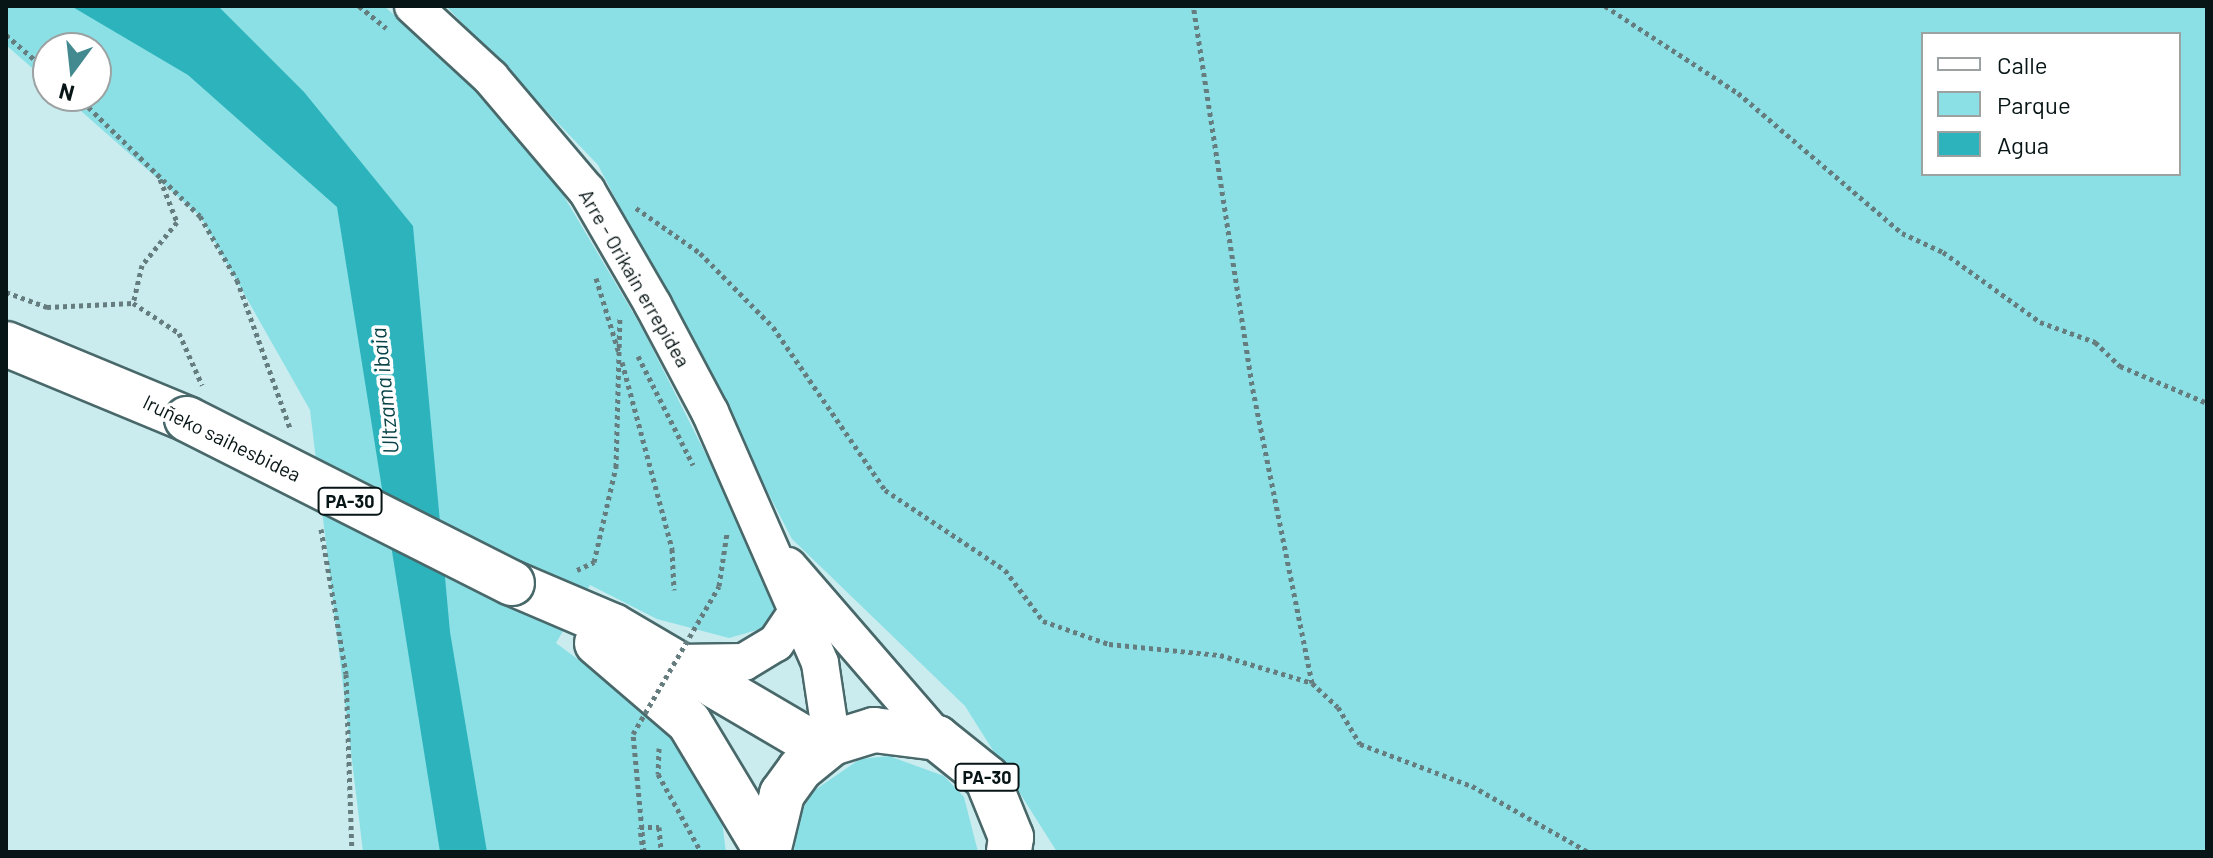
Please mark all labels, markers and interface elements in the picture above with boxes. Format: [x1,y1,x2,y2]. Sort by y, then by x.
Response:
north arrow [32,32,112,112]
legend [1921,32,2181,176]
text: Calle [1997,50,2048,79]
text: N [56,79,77,108]
text: Parque [1997,90,2071,119]
text: Agua [1997,130,2049,159]
street label: Arre - Orikain errepidea [574,185,696,371]
water label: Ultzama ibaia [364,326,404,456]
street label: Iruñeko saihesbidea [139,389,305,487]
road number: PA-30 [316,487,384,515]
road number: PA-30 [953,763,1021,791]

